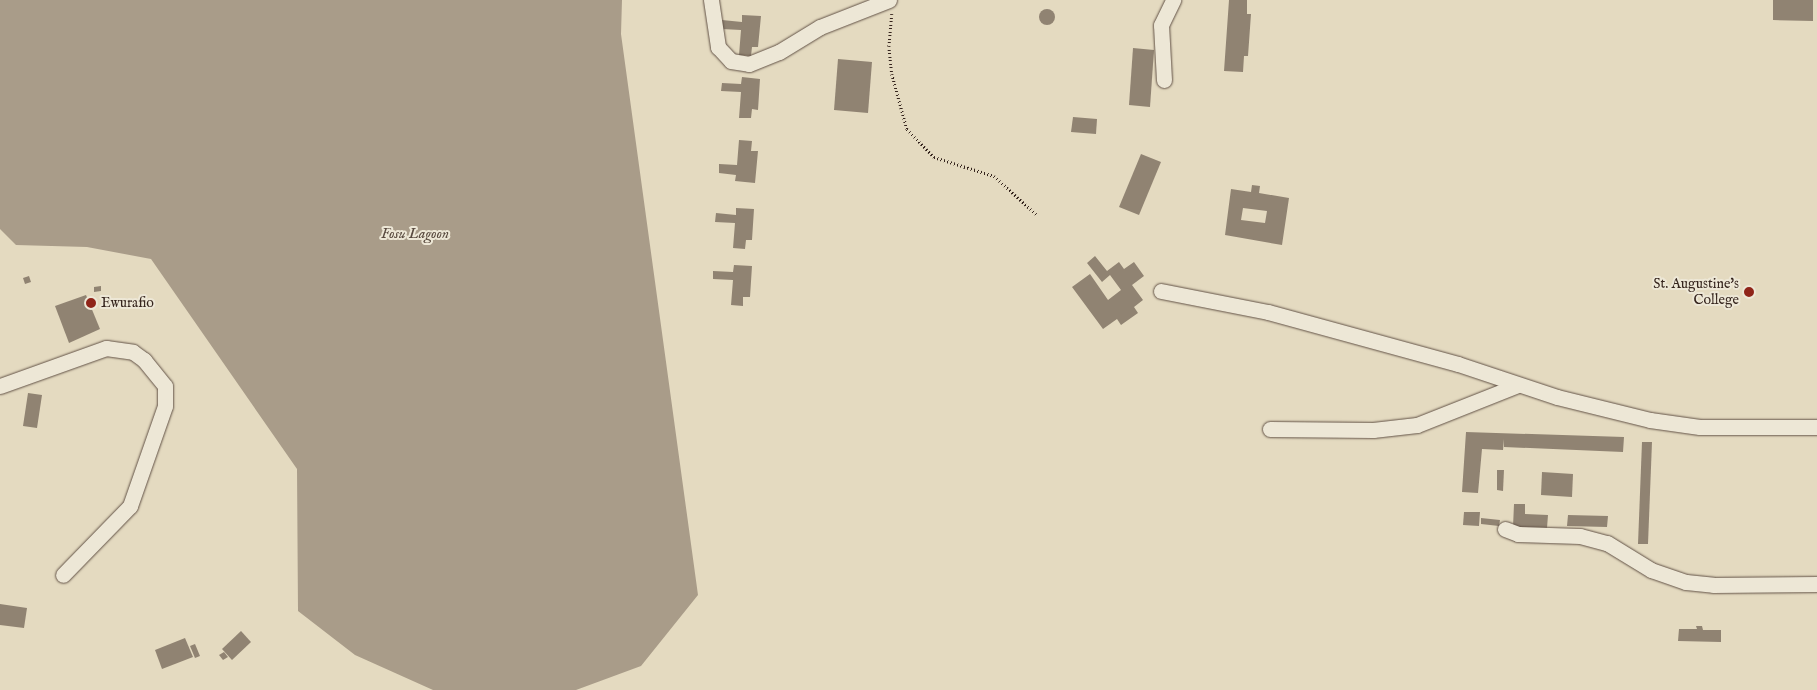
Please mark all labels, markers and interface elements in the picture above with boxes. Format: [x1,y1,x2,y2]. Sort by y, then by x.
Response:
water label: Fosu Lagoon [381,225,449,243]
place label: St. Augustine's College [1653,276,1739,308]
marker: St. Augustine's College [1743,286,1755,298]
place label: Ewurafio [101,295,154,311]
marker: Ewurafio [85,297,97,309]

